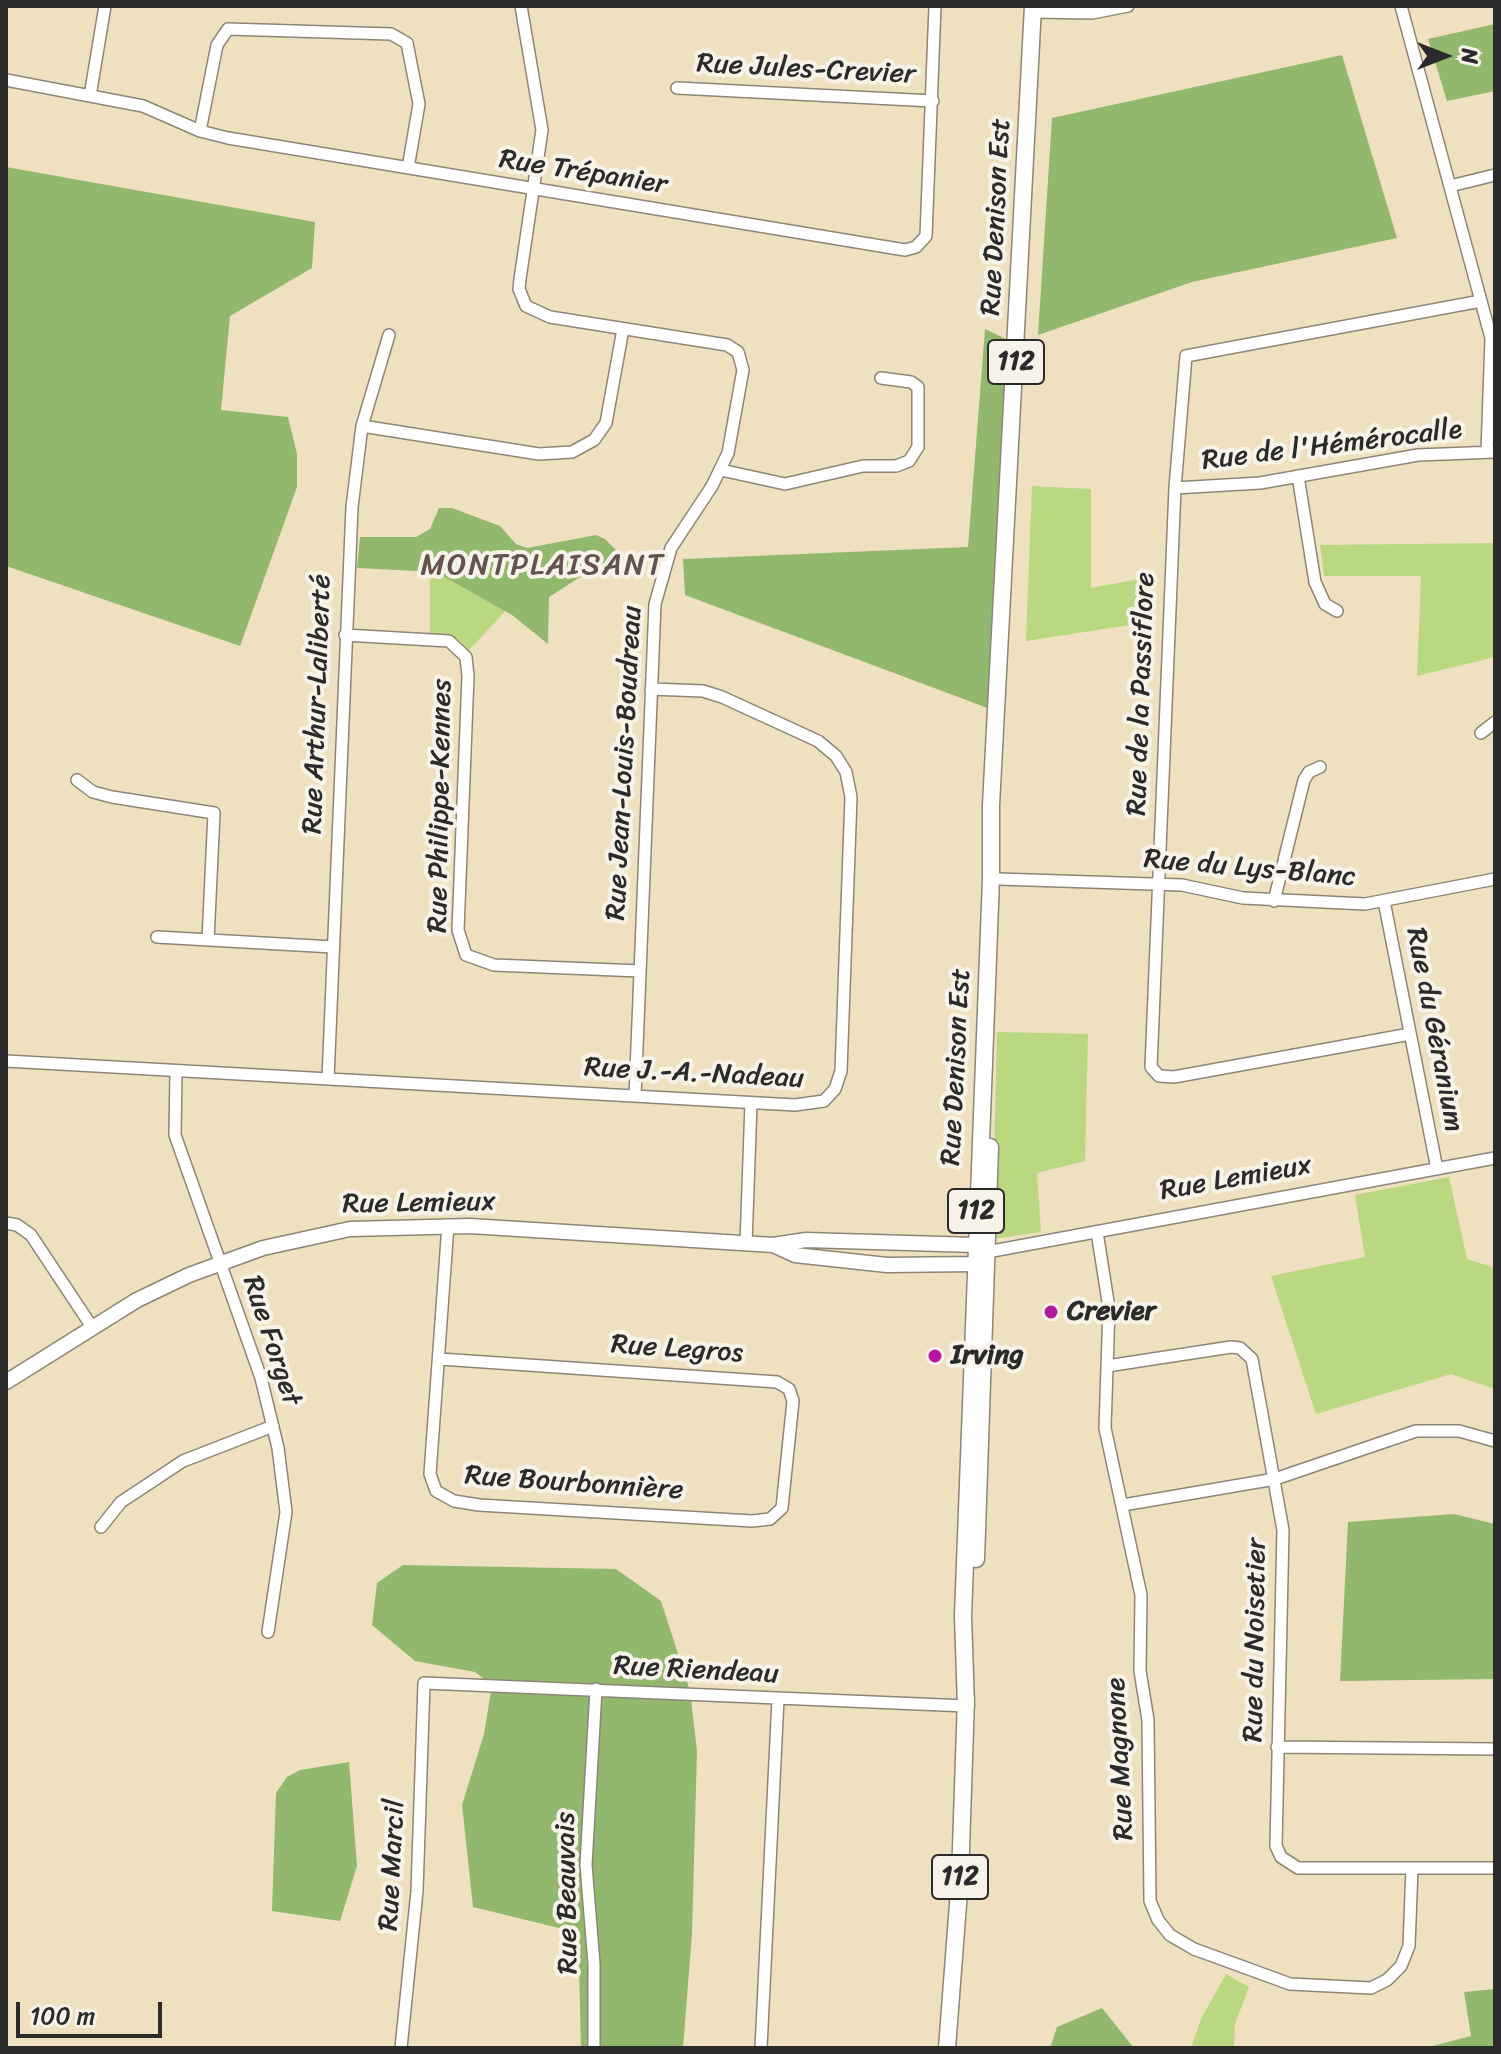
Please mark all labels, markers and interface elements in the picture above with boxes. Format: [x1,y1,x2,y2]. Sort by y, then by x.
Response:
north arrow [1405,16,1485,96]
street label: Rue Jules-Crevier [696,47,916,93]
text: N [1450,48,1489,64]
street label: Rue Denison Est [975,118,1019,316]
street label: Rue Trépanier [497,143,669,203]
road number: 112 [988,340,1044,384]
street label: Rue de l'Hémérocalle [1200,413,1464,479]
district label: MONTPLAISANT [424,548,662,584]
street label: Rue de la Passiflore [1121,572,1163,816]
street label: Rue Arthur-Laliberté [297,573,339,835]
street label: Rue Jean-Louis-Boudreau [600,605,650,921]
street label: Rue Philippe-Kennes [422,679,460,933]
street label: Rue du Lys-Blanc [1142,843,1358,895]
street label: Rue du Géranium [1398,925,1470,1135]
street label: Rue Denison Est [935,968,979,1166]
street label: Rue J.-A.-Nadeau [583,1051,805,1097]
street label: Rue Lemieux [1158,1149,1314,1209]
street label: Rue Lemieux [342,1186,496,1222]
road number: 112 [948,1189,1004,1233]
street label: Rue Forget [234,1272,308,1410]
place label: Crevier [1067,1295,1156,1329]
marker: Crevier [1042,1303,1060,1321]
street label: Rue Legros [610,1329,744,1371]
place label: Irving [951,1339,1024,1373]
marker: Irving [926,1347,944,1365]
street label: Rue Bourbonnière [464,1460,684,1508]
street label: Rue du Noisetier [1237,1538,1275,1742]
street label: Rue Riendeau [613,1650,779,1692]
street label: Rue Magnone [1100,1677,1142,1841]
street label: Rue Marcil [373,1798,413,1932]
street label: Rue Beauvais [550,1811,586,1975]
road number: 112 [932,1855,988,1899]
scale bar [20,1986,166,2036]
text: 100 m [30,1995,95,2037]

